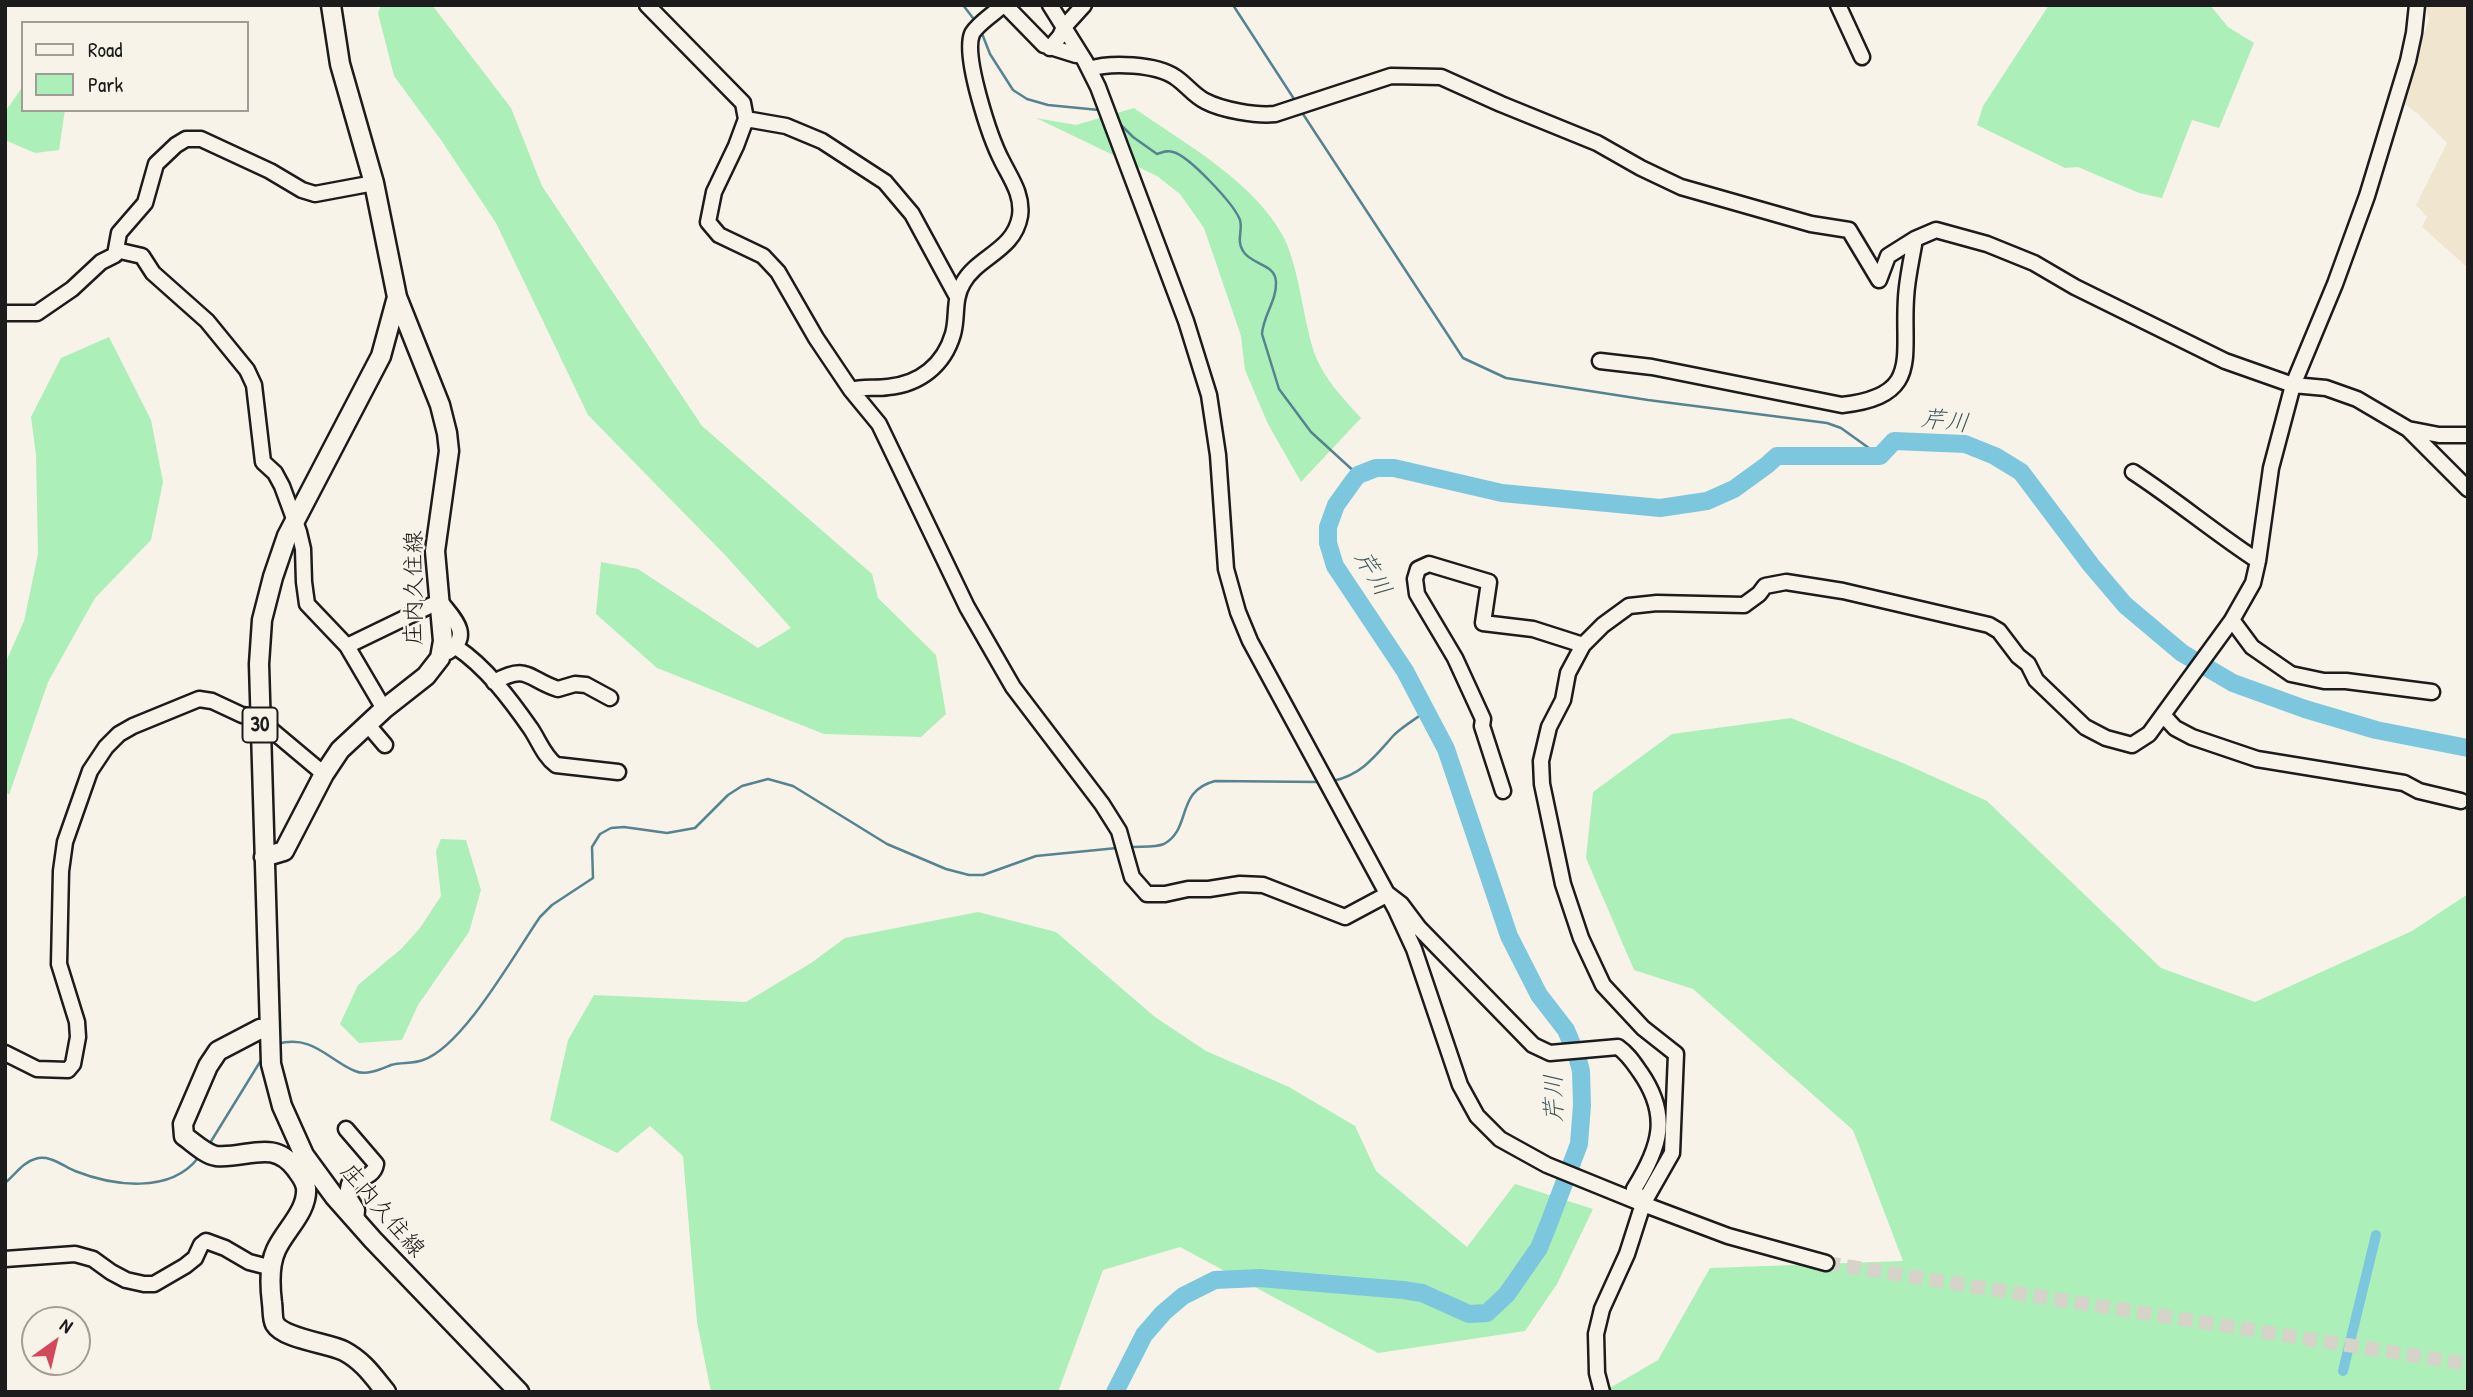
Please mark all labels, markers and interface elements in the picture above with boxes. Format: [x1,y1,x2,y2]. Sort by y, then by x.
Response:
legend [21,21,248,112]
text: Road [88,35,122,64]
text: Park [88,70,123,99]
water label: 芹川 [1919,405,1971,439]
street label: 庄内久住線 [401,531,429,645]
water label: 芹川 [1348,546,1396,602]
road number: 30 [243,708,278,742]
water label: 芹川 [1540,1074,1570,1122]
street label: 庄内久住線 [334,1159,430,1263]
north arrow [21,1306,91,1376]
text: N [55,1312,78,1339]

